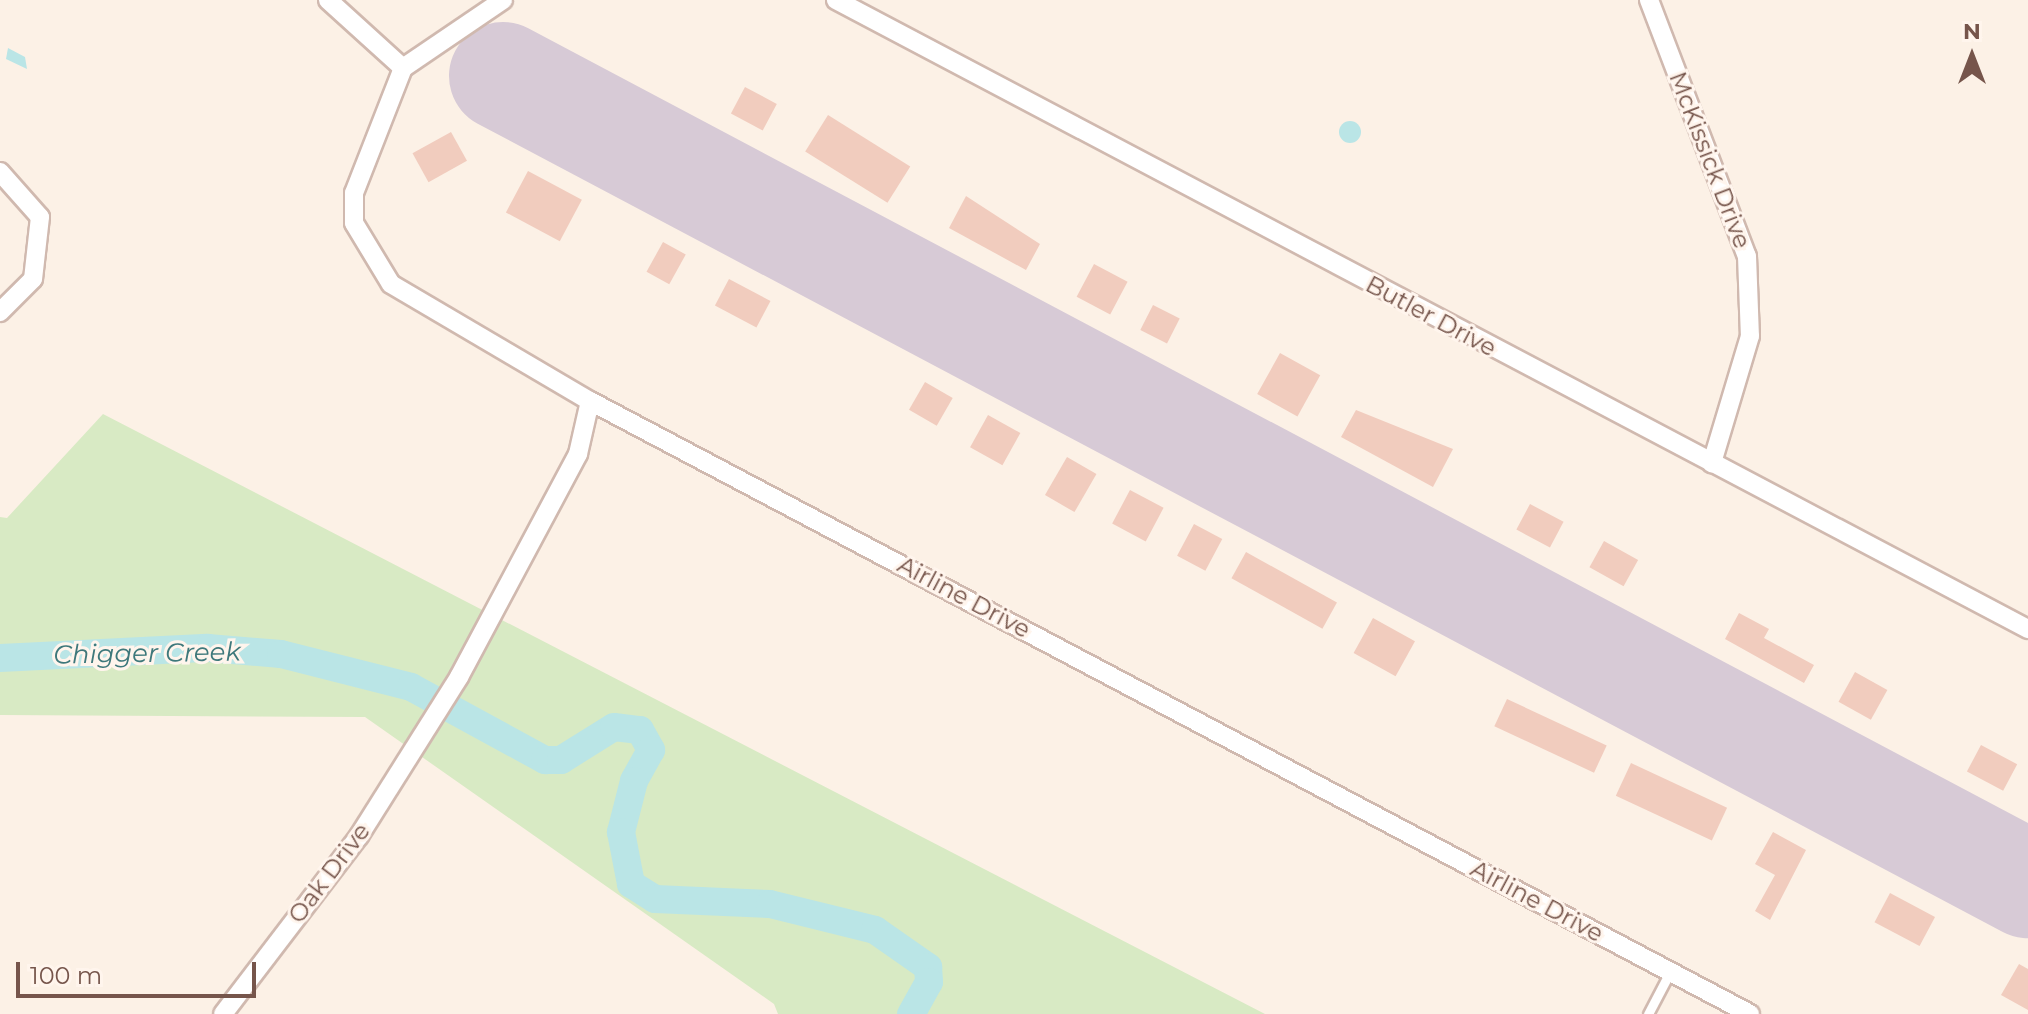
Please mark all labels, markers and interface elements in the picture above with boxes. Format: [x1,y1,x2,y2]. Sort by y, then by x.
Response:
north arrow [1932,16,2012,96]
text: N [1963,18,1981,45]
street label: McKissick Drive [1663,68,1757,252]
street label: Butler Drive [1361,270,1501,362]
street label: Airline Drive [893,550,1035,644]
water label: Chigger Creek [53,637,241,671]
street label: Oak Drive [282,817,376,929]
street label: Airline Drive [1466,854,1608,948]
scale bar [20,946,260,996]
text: 100 m [30,961,102,990]

